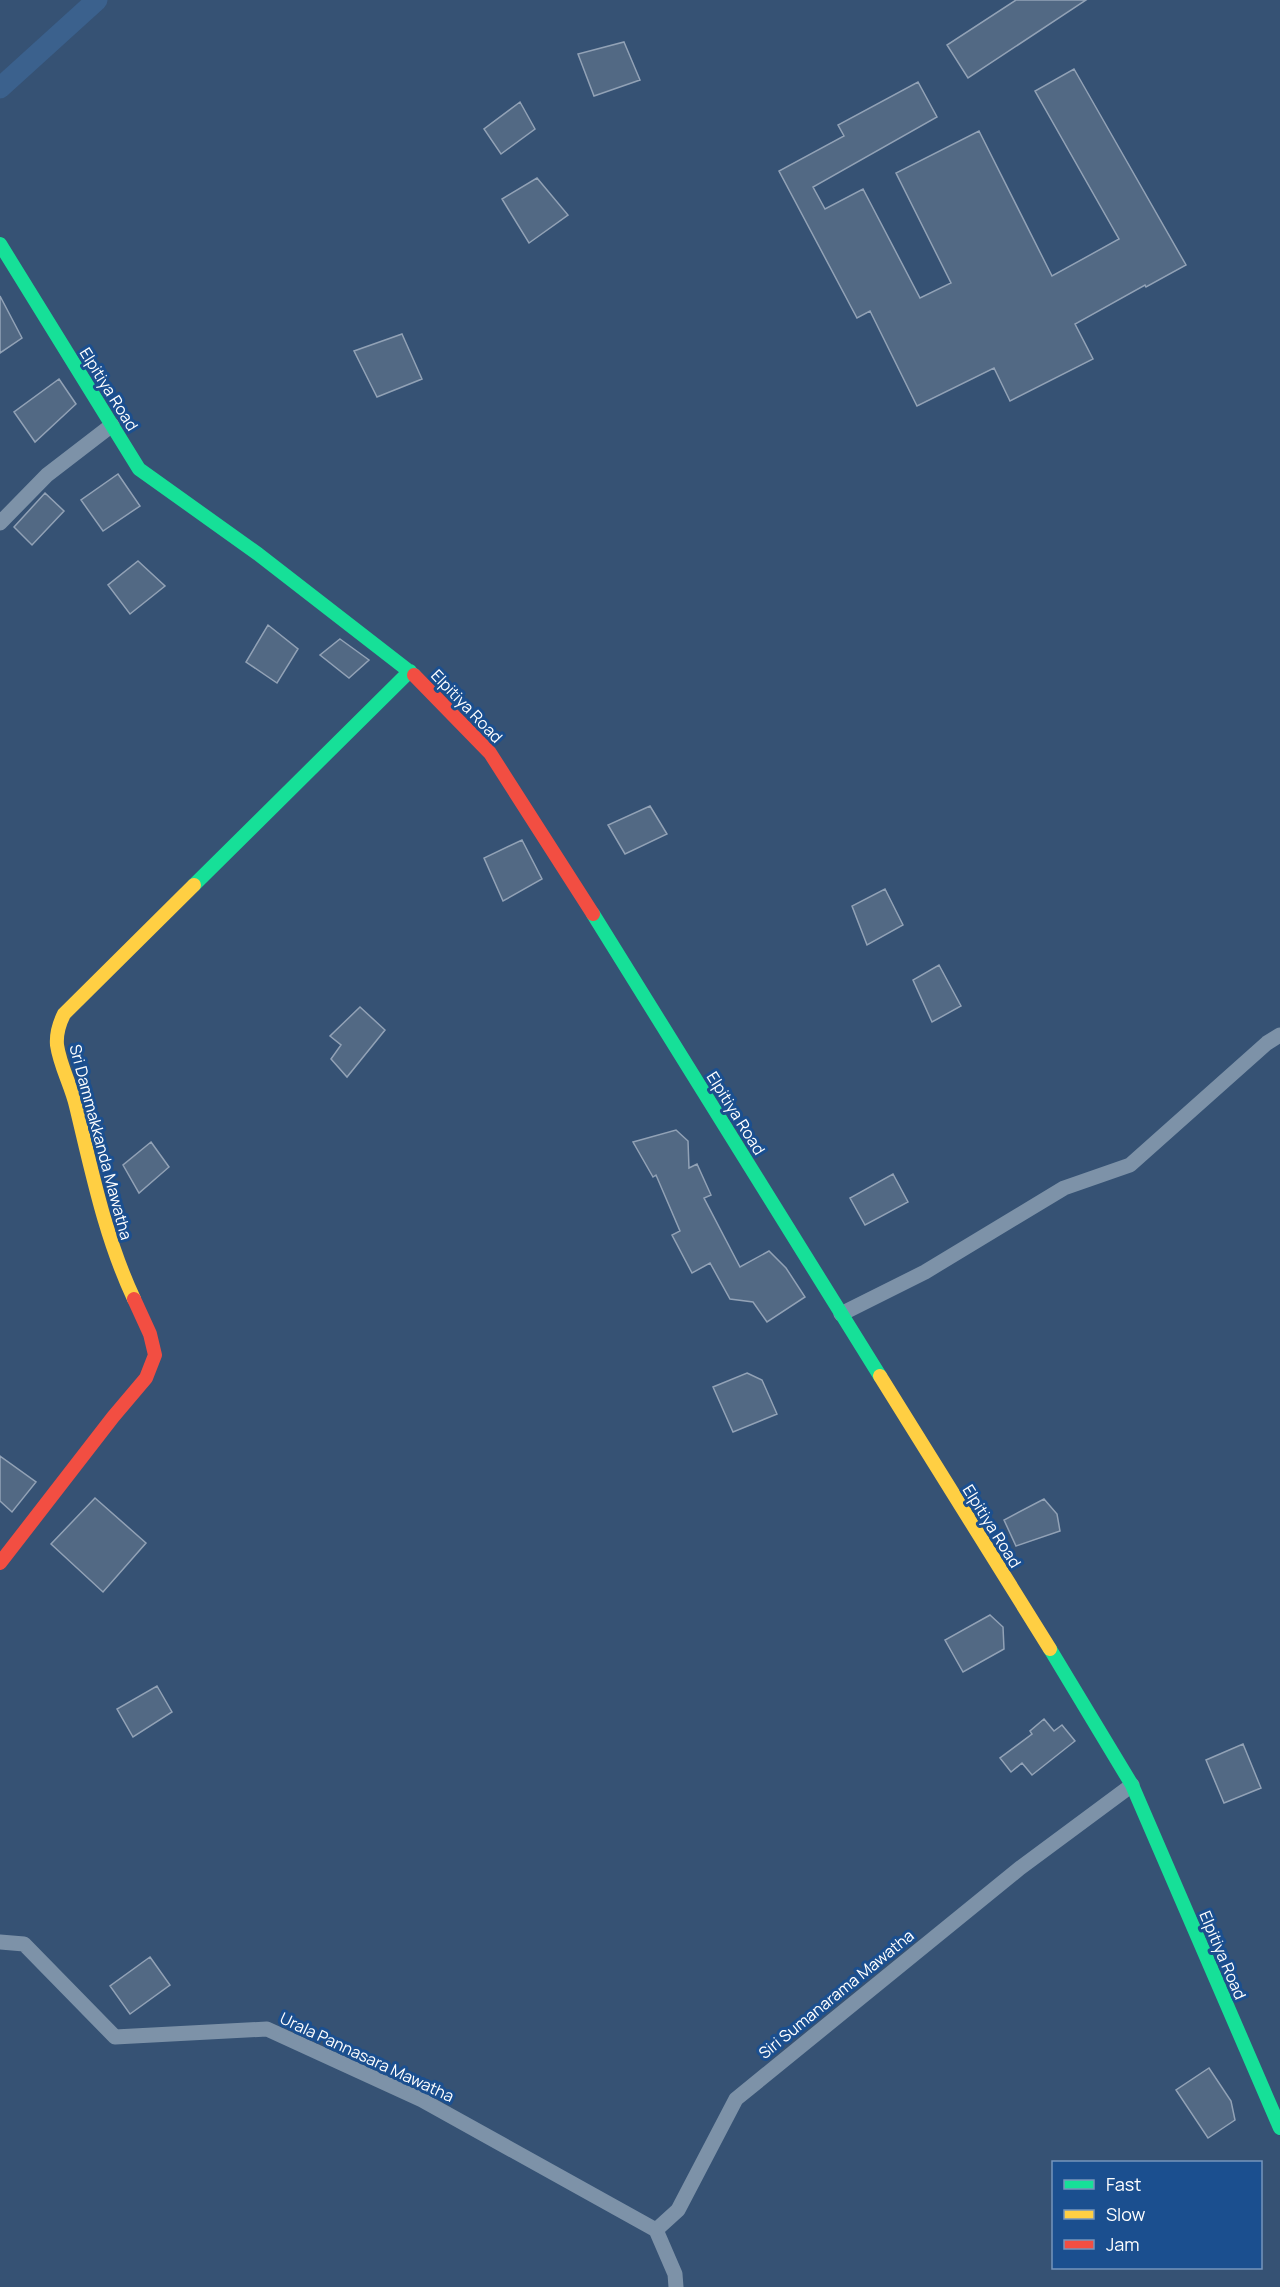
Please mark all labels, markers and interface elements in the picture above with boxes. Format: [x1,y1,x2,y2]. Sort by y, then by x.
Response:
street label: Elpitiya Road [75,343,143,435]
street label: Elpitiya Road [426,664,508,748]
street label: Sri Dammakkanda Mawatha [64,1042,138,1242]
street label: Elpitiya Road [702,1067,770,1159]
street label: Elpitiya Road [958,1480,1026,1572]
street label: Elpitiya Road [1194,1907,1252,2003]
street label: Siri Sumanarama Mawatha [754,1924,918,2064]
street label: Urala Pannasara Mawatha [276,2007,458,2107]
legend [1052,2161,1262,2269]
text: Fast [1106,2172,1141,2196]
text: Slow [1106,2202,1146,2226]
text: Jam [1106,2232,1140,2256]

